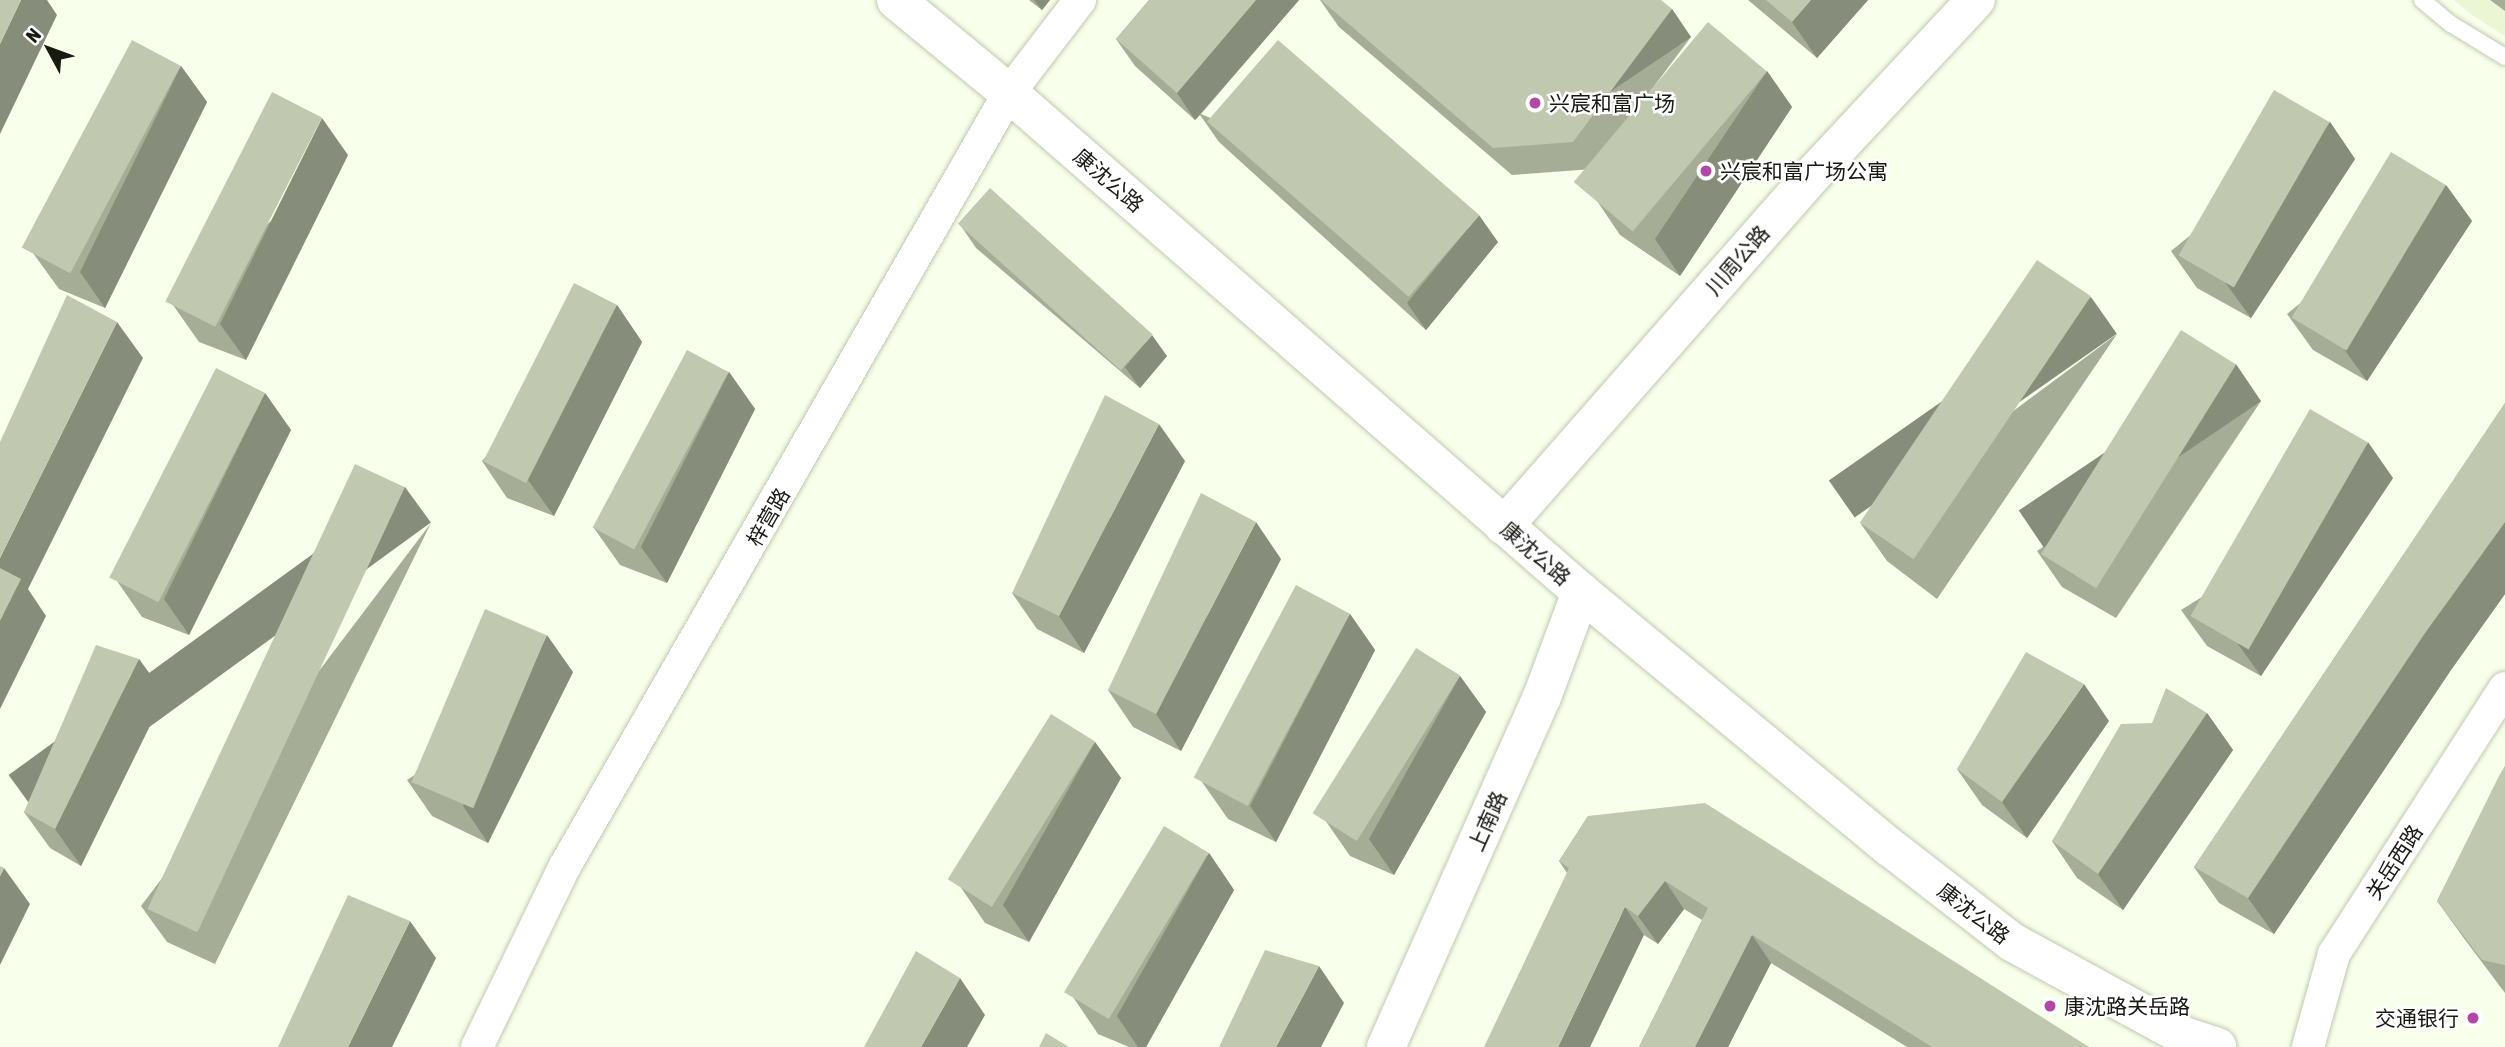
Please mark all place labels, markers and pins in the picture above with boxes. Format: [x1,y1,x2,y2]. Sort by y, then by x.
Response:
place label: 兴宸和富广场 [1549,90,1675,116]
marker: 兴宸和富广场 [1527,95,1543,111]
place label: 兴宸和富广场公寓 [1720,158,1888,184]
marker: 兴宸和富广场公寓 [1698,163,1714,179]
place label: 康沈路关岳路 [2064,993,2190,1019]
marker: 康沈路关岳路 [2042,998,2058,1014]
place label: 交通银行 [2375,1005,2459,1031]
marker: 交通银行 [2465,1010,2481,1026]

